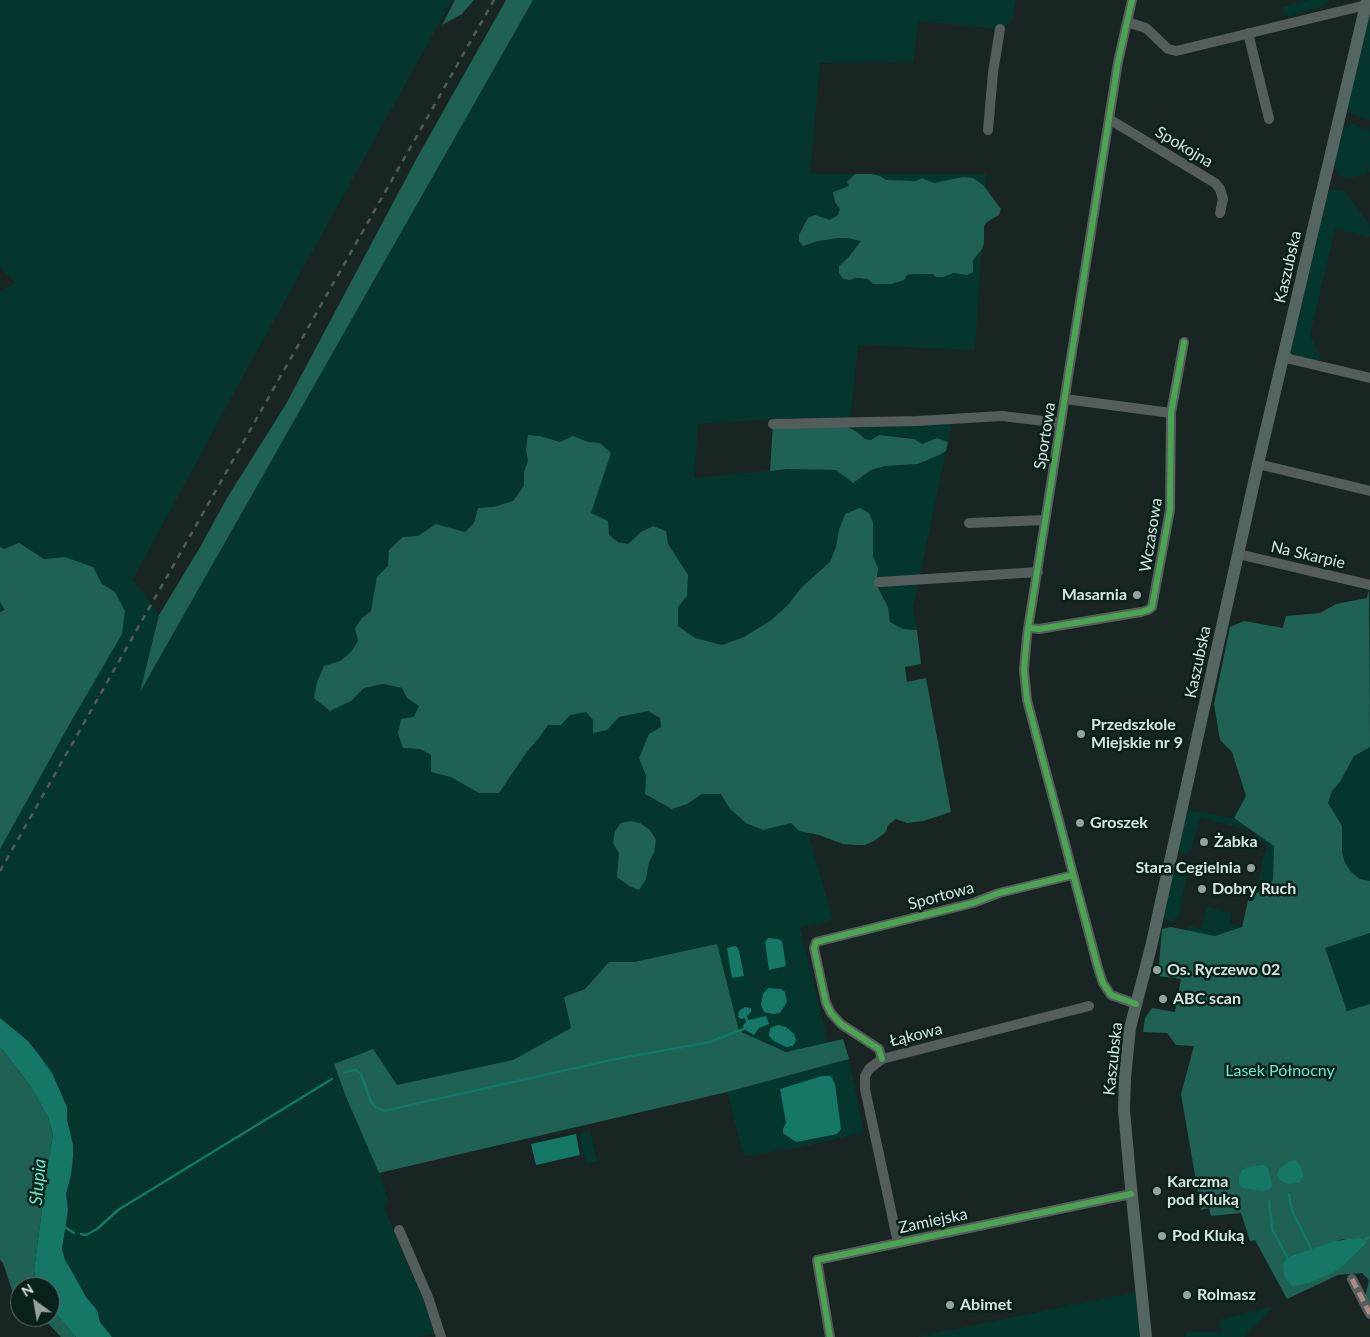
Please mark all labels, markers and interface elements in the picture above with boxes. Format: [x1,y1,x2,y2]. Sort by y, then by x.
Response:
street label: Spokojna [1152,122,1216,172]
street label: Kaszubska [1270,229,1306,305]
street label: Sportowa [1030,401,1060,471]
street label: Wczasowa [1136,497,1166,573]
street label: Na Skarpie [1269,537,1347,573]
place label: Masarnia [1062,585,1127,605]
marker: Masarnia [1131,589,1143,601]
street label: Kaszubska [1181,624,1215,700]
place label: Przedszkole Miejskie nr 9 [1091,715,1183,753]
marker: Przedszkole Miejskie nr 9 [1075,728,1087,740]
place label: Groszek [1090,813,1148,833]
marker: Groszek [1074,817,1086,829]
place label: Żabka [1214,832,1258,852]
marker: Żabka [1198,836,1210,848]
place label: Stara Cegielnia [1135,858,1241,878]
marker: Stara Cegielnia [1245,862,1257,874]
street label: Sportowa [906,878,976,914]
place label: Dobry Ruch [1212,879,1296,899]
marker: Dobry Ruch [1196,883,1208,895]
place label: Os. Ryczewo 02 [1167,960,1280,980]
marker: Os. Ryczewo 02 [1151,964,1163,976]
place label: ABC scan [1173,989,1241,1009]
marker: ABC scan [1157,993,1169,1005]
street label: Łąkowa [888,1019,944,1051]
street label: Kaszubska [1100,1021,1126,1097]
park label: Lasek Północny [1225,1061,1335,1081]
water label: Słupia [25,1158,51,1206]
place label: Karczma pod Kluką [1167,1172,1239,1210]
marker: Karczma pod Kluką [1151,1185,1163,1197]
street label: Zamiejska [897,1204,969,1238]
place label: Pod Kluką [1172,1226,1244,1246]
marker: Pod Kluką [1156,1230,1168,1242]
north arrow [10,1277,60,1327]
text: N [18,1280,36,1300]
place label: Rolmasz [1197,1285,1256,1305]
marker: Rolmasz [1181,1289,1193,1301]
place label: Abimet [960,1295,1012,1315]
marker: Abimet [944,1299,956,1311]

